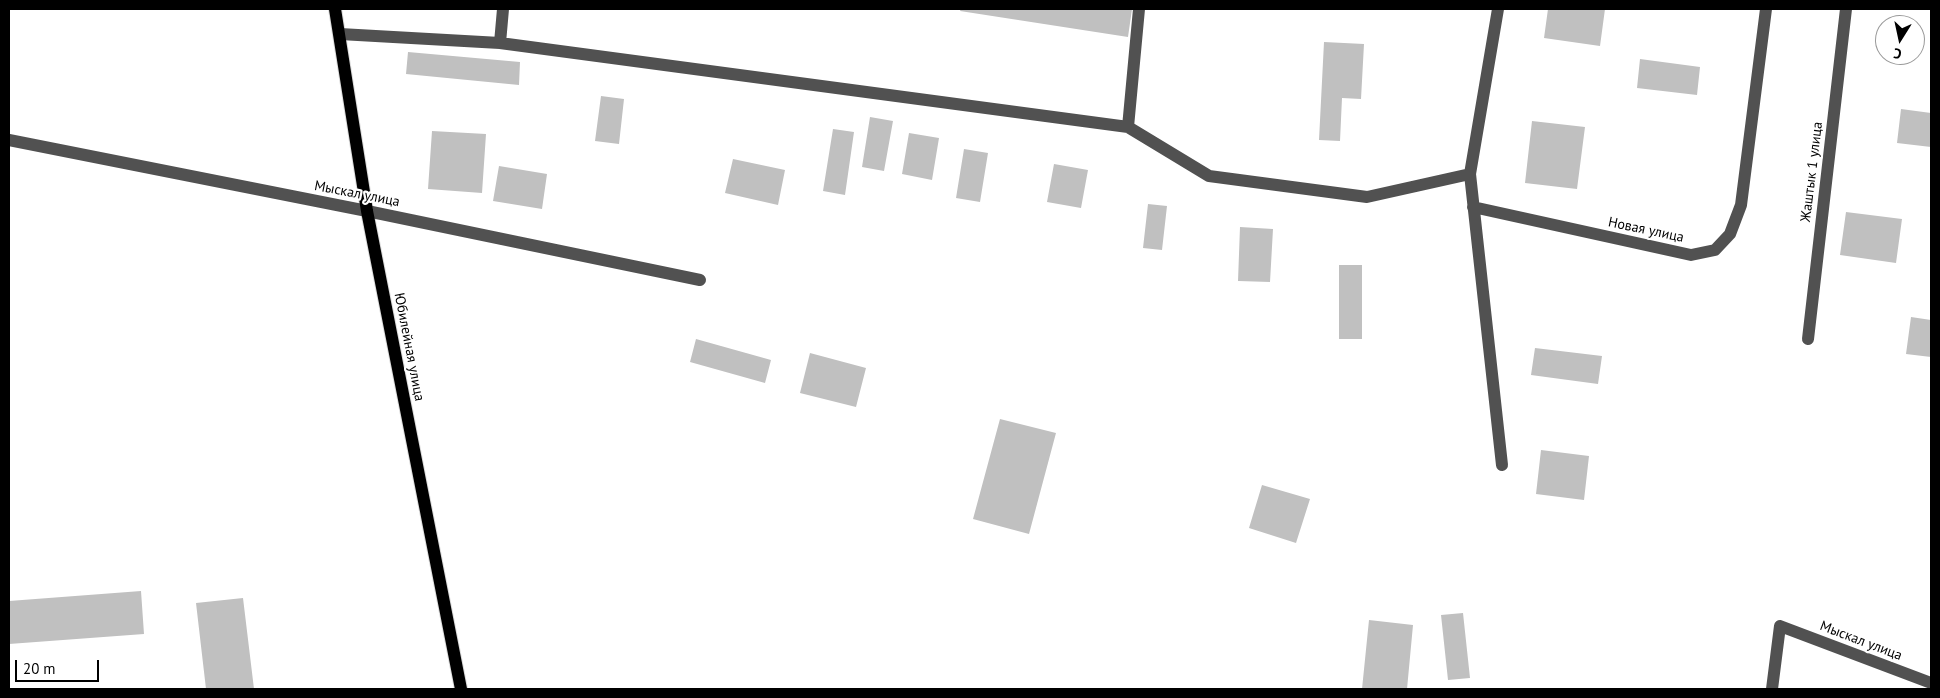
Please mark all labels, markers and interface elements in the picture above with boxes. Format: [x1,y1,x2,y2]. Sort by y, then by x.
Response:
north arrow [1875,15,1925,65]
text: С [1892,44,1903,63]
street label: Жаштык 1 улица [1798,121,1826,223]
street label: Мыскал улица [313,177,401,211]
street label: Новая улица [1607,214,1685,246]
street label: Юбилейная улица [390,291,428,403]
street label: Мыскал улица [1818,618,1904,664]
scale bar [18,650,101,682]
text: 20 m [23,659,56,678]

